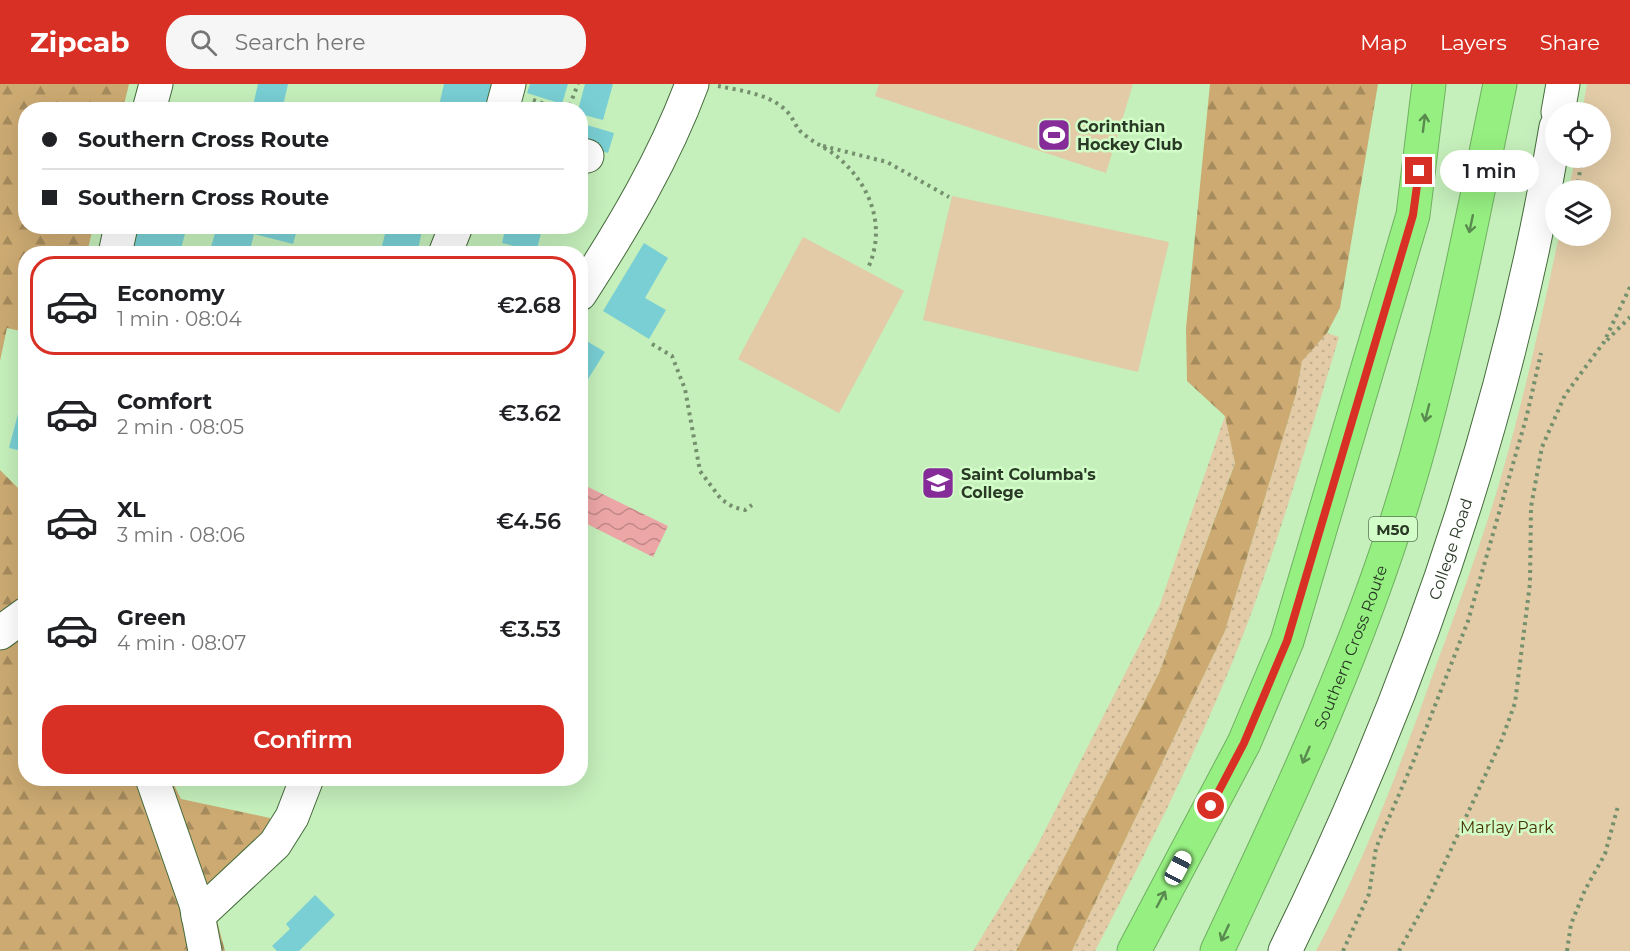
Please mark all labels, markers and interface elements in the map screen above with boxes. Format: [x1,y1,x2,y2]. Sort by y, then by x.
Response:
search box [166,15,586,69]
text: Zipcab [30,25,130,59]
icon: search [187,26,220,59]
text: Search here [235,29,366,56]
text: Map [1360,30,1407,55]
text: Layers [1440,30,1507,55]
text: Share [1540,30,1600,55]
map controls [1545,102,1611,246]
button: locate [1545,102,1611,168]
one-way arrow [1419,113,1430,133]
sports icon: Corinthian Hockey Club [1036,117,1072,153]
place label: Corinthian Hockey Club [1077,117,1183,154]
text: Southern Cross Route [78,126,329,153]
callout: 1 min [1440,150,1539,192]
route end [1405,157,1432,184]
text: 1 min [1463,159,1516,183]
button: layers [1545,180,1611,246]
text: Southern Cross Route [78,184,329,211]
one-way arrow [1465,213,1476,233]
icon: car [45,279,99,333]
text: Economy [117,280,225,307]
text: €2.68 [497,292,561,319]
text: 1 min · 08:04 [117,307,242,331]
icon: car [45,387,99,441]
text: Comfort [117,388,212,415]
text: €3.62 [499,400,561,427]
one-way arrow [1420,404,1432,423]
text: 2 min · 08:05 [117,415,244,439]
school or university icon: Saint Columba's College [920,465,956,501]
place label: Saint Columba's College [961,465,1096,502]
icon: car [45,495,99,549]
text: XL [117,496,146,523]
street label: College Road [1424,496,1476,602]
text: €4.56 [496,508,561,535]
road number: M50 [1369,517,1417,541]
text: 3 min · 08:06 [117,523,245,547]
street label: Southern Cross Route [1310,563,1391,732]
icon: car [45,603,99,657]
text: Green [117,604,186,631]
text: €3.53 [500,616,561,643]
text: 4 min · 08:07 [117,631,246,655]
button: Confirm [42,705,564,774]
one-way arrow [1300,746,1311,764]
route start [1197,792,1224,819]
park label: Marlay Park [1460,818,1554,837]
car [1162,848,1194,888]
one-way arrow [1156,891,1167,909]
one-way arrow [1219,923,1231,941]

